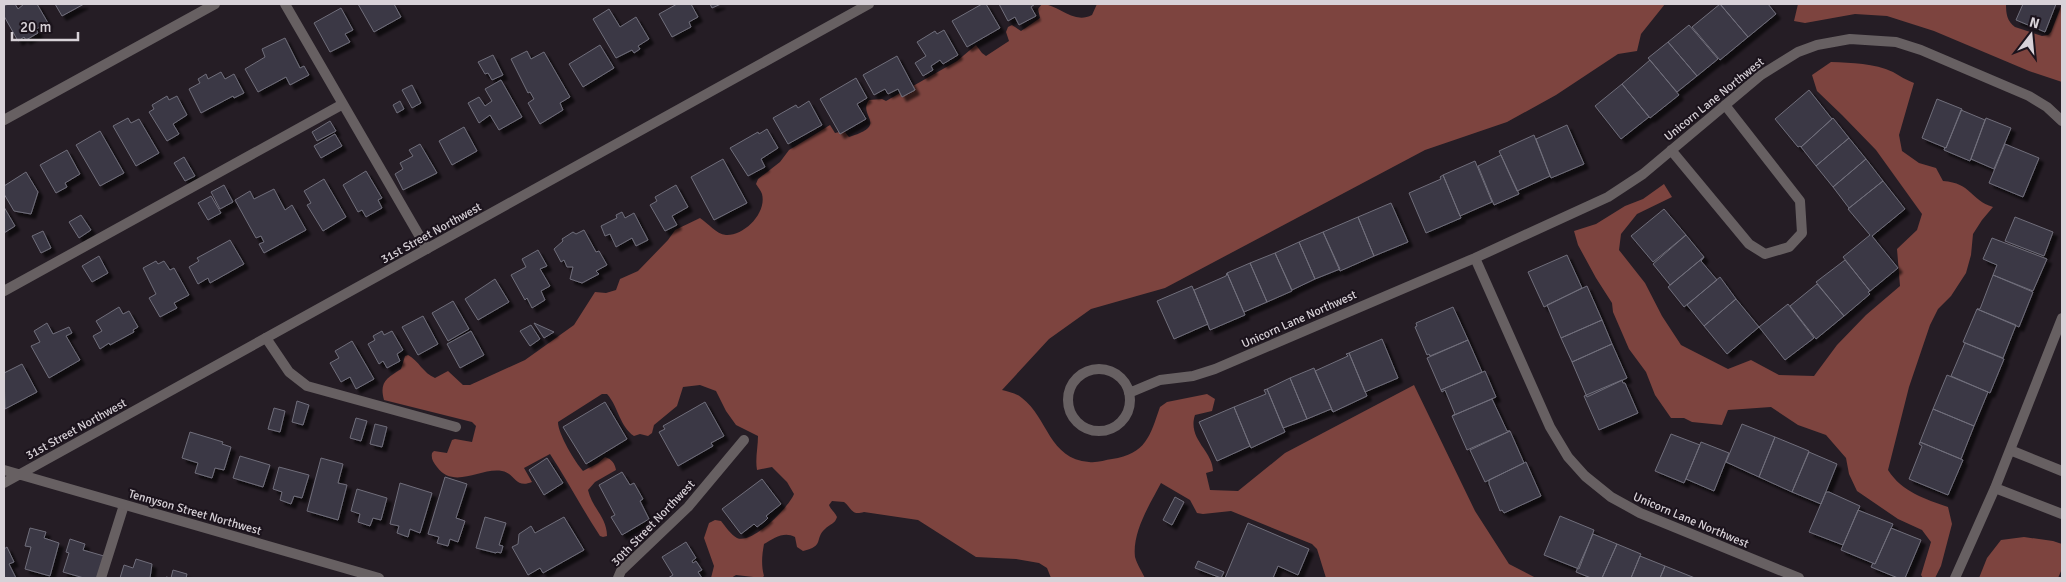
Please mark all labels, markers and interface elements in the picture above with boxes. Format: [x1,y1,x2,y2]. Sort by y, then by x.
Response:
scale bar [12,10,79,42]
north arrow [2006,10,2056,60]
text: N [2027,13,2041,32]
text: 20 m [20,18,51,36]
street label: Unicorn Lane Northwest [1661,54,1767,144]
street label: 31st Street Northwest [378,200,484,267]
street label: Unicorn Lane Northwest [1239,287,1359,352]
street label: 31st Street Northwest [23,396,129,463]
street label: 30th Street Northwest [608,477,698,569]
street label: Tennyson Street Northwest [127,486,263,539]
street label: Unicorn Lane Northwest [1631,489,1751,552]

